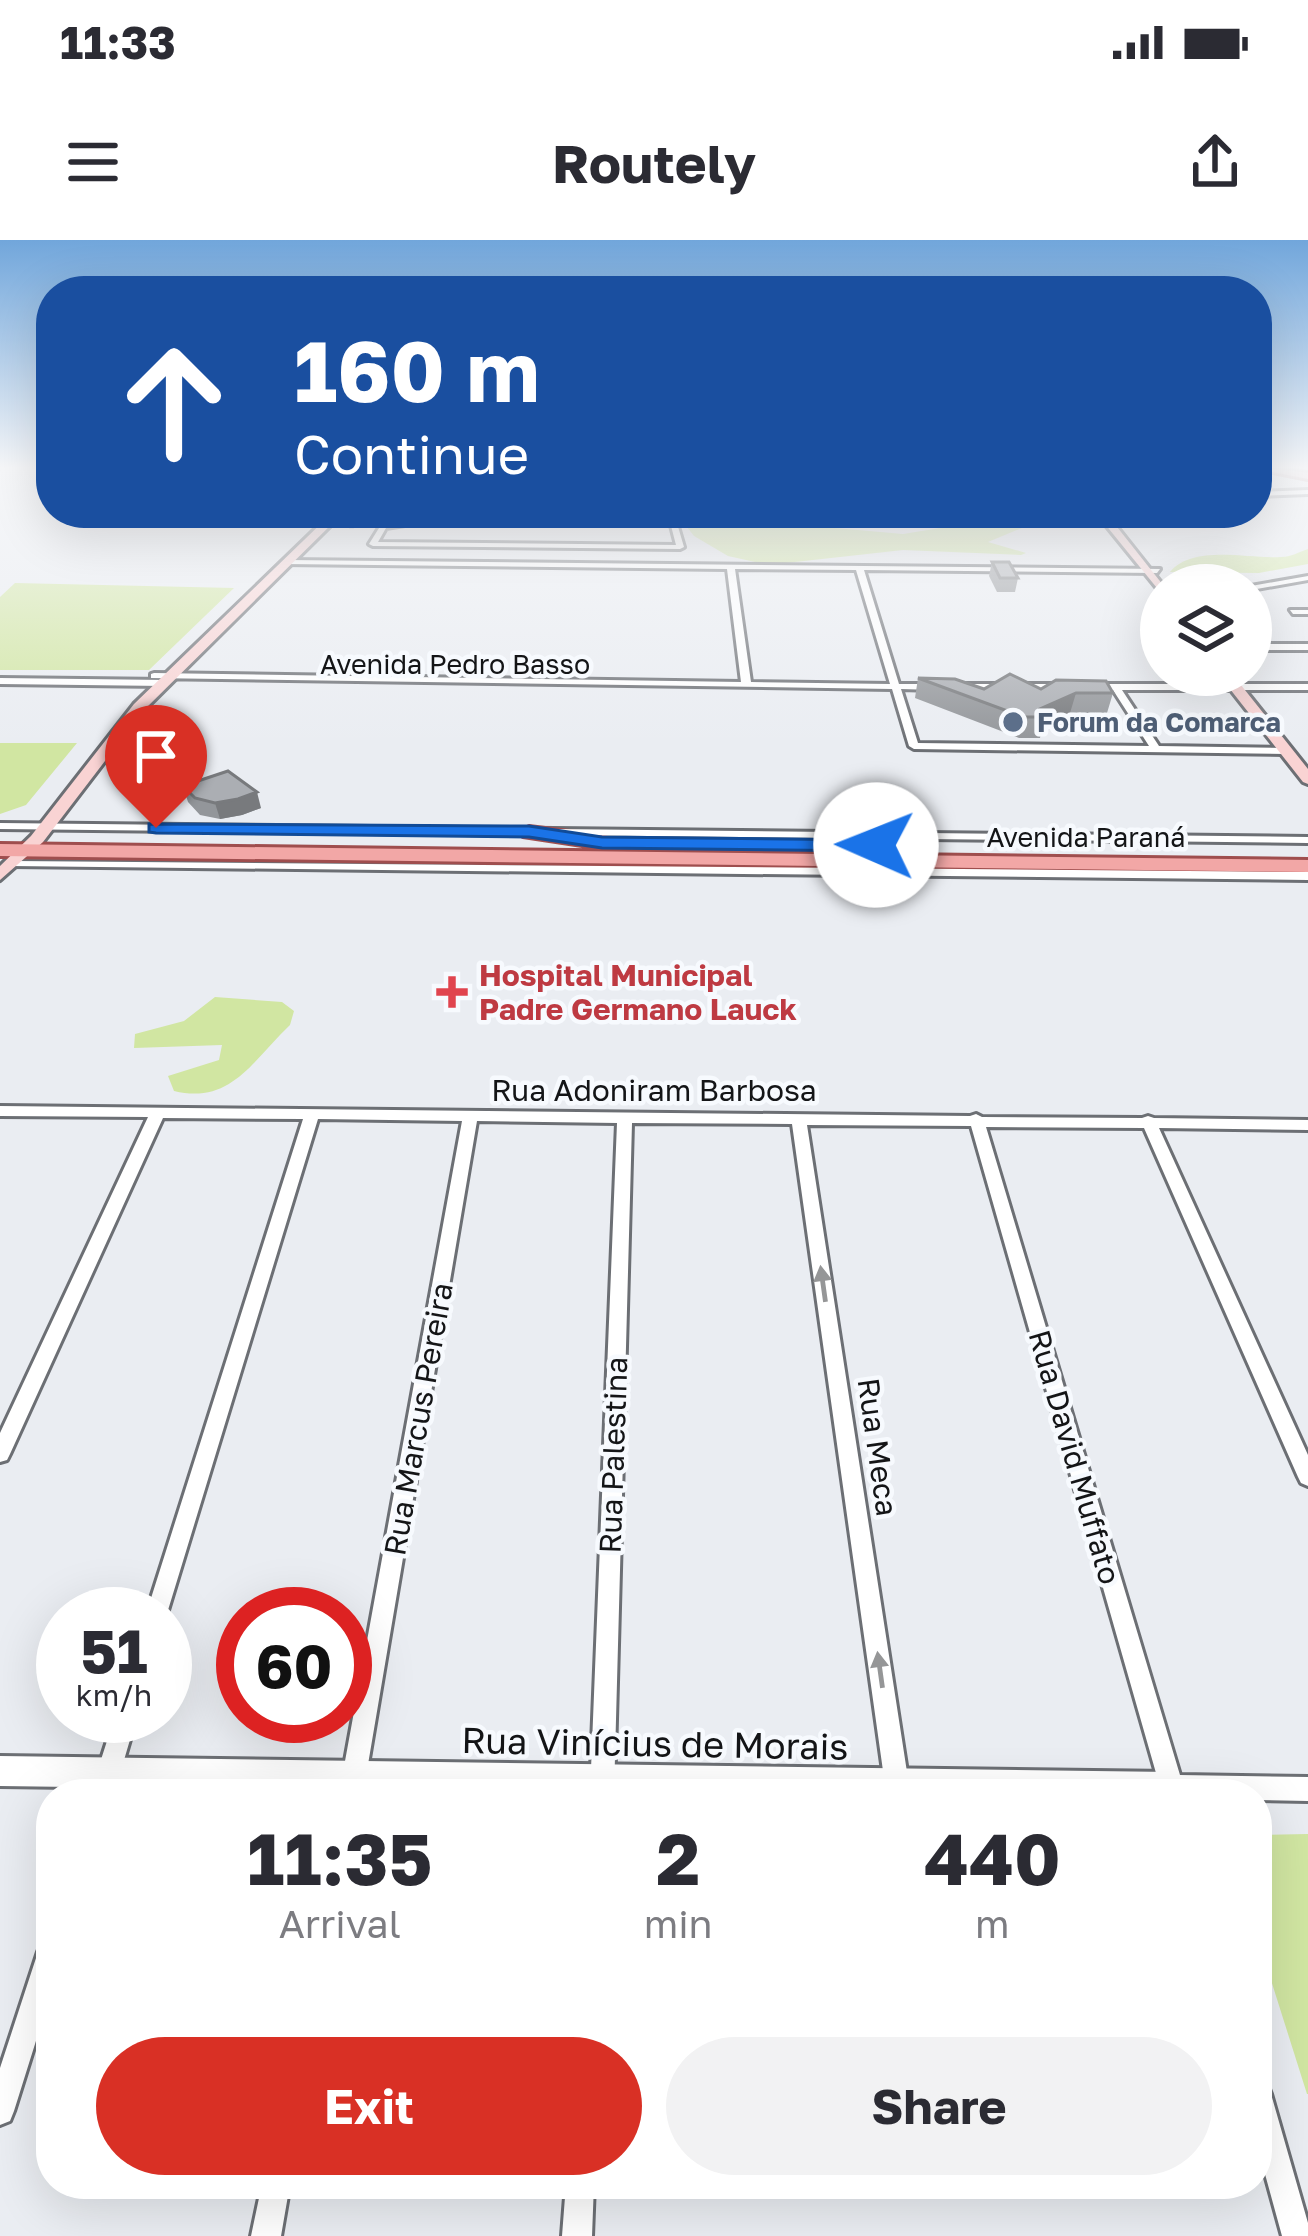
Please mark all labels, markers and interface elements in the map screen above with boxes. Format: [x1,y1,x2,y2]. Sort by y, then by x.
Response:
text: 11:33 [60,15,176,69]
icon: menu [60,129,126,195]
icon: share [1182,129,1248,195]
text: Routely [552,130,756,195]
text: 160 m [294,320,540,420]
icon: ahead [96,324,252,480]
text: Continue [294,421,529,486]
map controls [1140,564,1272,696]
button: layers [1140,564,1272,696]
street label: Avenida Pedro Basso [320,648,590,680]
pin [105,705,207,828]
place label: Forum da Comarca [1037,706,1281,738]
marker: Forum da Comarca [1000,709,1026,735]
icon: arrive [123,723,189,789]
position arrow [813,782,939,908]
street label: Avenida Paraná [986,821,1186,853]
place label: Hospital Municipal Padre Germano Lauck [479,957,798,1027]
marker: Hospital Municipal Padre Germano Lauck [436,976,468,1008]
street label: Rua Adoniram Barbosa [491,1072,817,1108]
one-way arrow [814,1264,832,1302]
street label: Rua Marcus Pereira [376,1280,460,1558]
street label: Rua David Muffato [1021,1326,1129,1588]
street label: Rua Palestina [592,1356,634,1554]
street label: Rua Meca [851,1376,905,1518]
speed limit sign: 60 [216,1587,372,1743]
text: 51 [80,1614,148,1686]
one-way arrow [870,1650,889,1688]
text: km/h [76,1677,152,1713]
street label: Rua Vinícius de Morais [461,1718,849,1768]
text: 11:35 [247,1814,432,1901]
text: 2 [656,1814,700,1901]
text: 440 [924,1814,1061,1901]
text: Arrival [279,1900,401,1947]
text: min [644,1900,713,1947]
text: m [975,1900,1010,1947]
button: Exit [96,2037,642,2175]
button: Share [666,2037,1212,2175]

